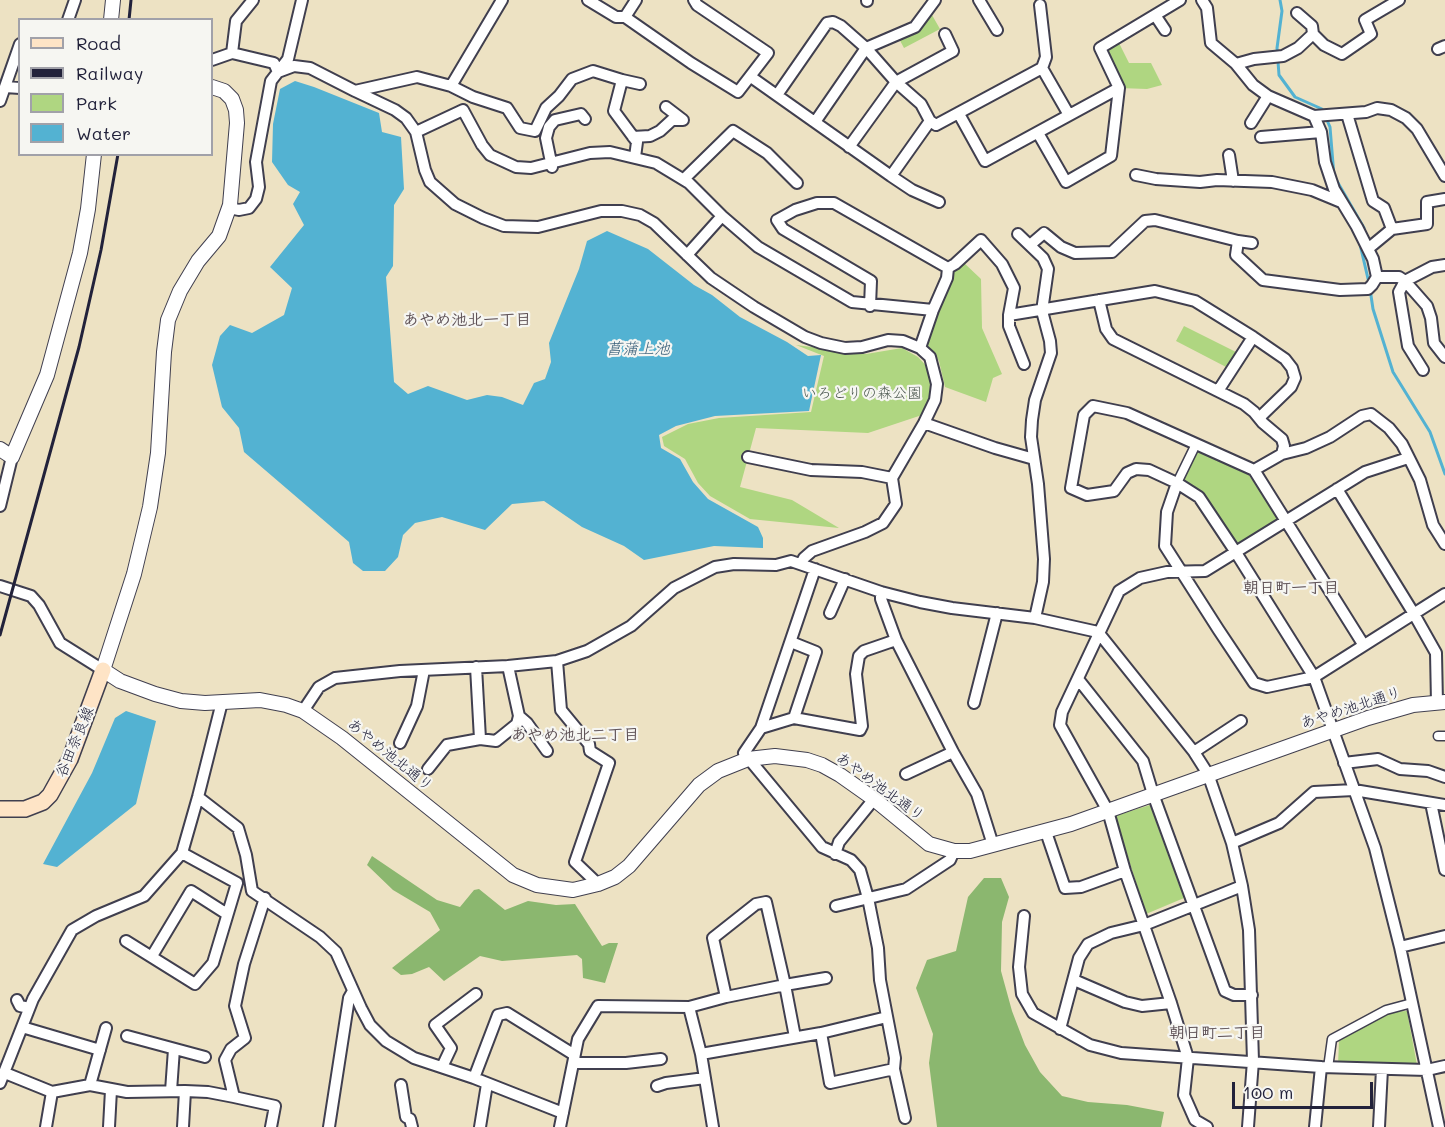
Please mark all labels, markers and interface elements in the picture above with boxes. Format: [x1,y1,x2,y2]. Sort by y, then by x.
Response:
legend [18,18,213,156]
text: Road [76,31,121,55]
text: Railway [76,61,143,85]
text: Park [76,91,117,115]
text: Water [76,121,131,145]
district label: あやめ池北一丁目 [403,310,531,330]
water label: 菖蒲上池 [606,339,670,359]
park label: いろどりの森公園 [802,384,922,402]
district label: 朝日町一丁目 [1243,578,1339,598]
street label: あやめ池北通り [1298,683,1404,733]
street label: 谷田奈良線 [52,704,98,780]
street label: あやめ池北通り [344,715,436,795]
district label: あやめ池北二丁目 [511,725,639,745]
street label: あやめ池北通り [832,749,928,825]
district label: 朝日町二丁目 [1169,1023,1265,1043]
scale bar [1235,1070,1376,1108]
text: 100 m [1243,1080,1293,1104]

